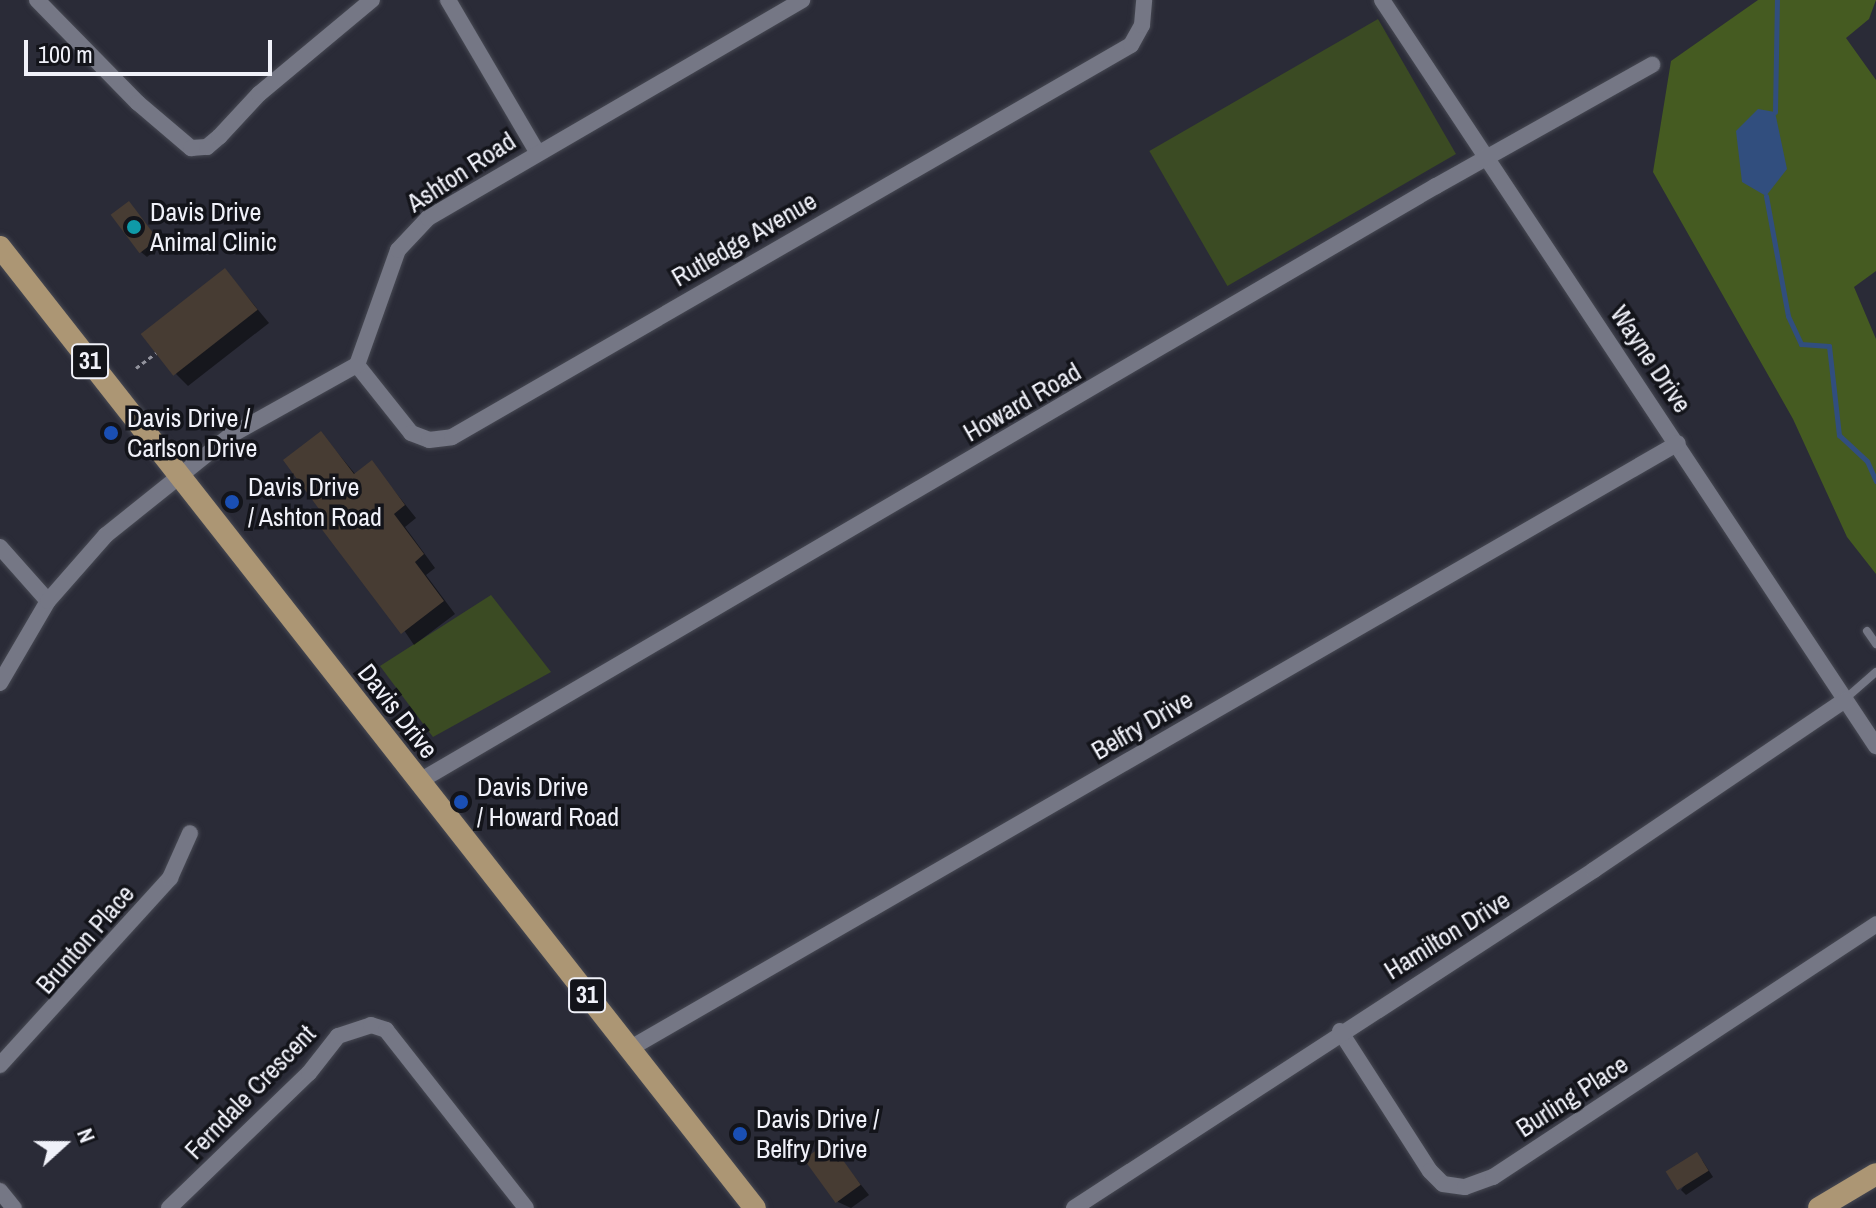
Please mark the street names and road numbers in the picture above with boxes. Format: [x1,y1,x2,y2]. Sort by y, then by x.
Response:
street label: Ashton Road [401,125,521,219]
street label: Rutledge Avenue [666,185,822,293]
street label: Wayne Drive [1604,300,1698,418]
road number: 31 [70,341,110,381]
street label: Howard Road [958,356,1086,448]
street label: Davis Drive [351,658,445,764]
street label: Belfry Drive [1086,684,1198,766]
street label: Brunton Place [29,878,141,1000]
street label: Hamilton Drive [1378,884,1516,986]
road number: 31 [567,975,607,1015]
street label: Ferndale Crescent [178,1018,322,1166]
street label: Burling Place [1510,1048,1634,1144]

